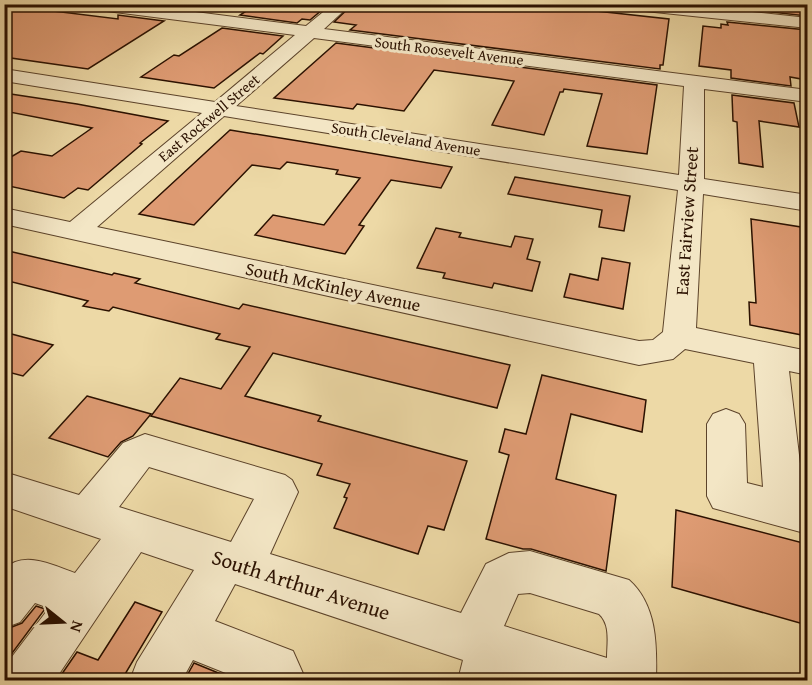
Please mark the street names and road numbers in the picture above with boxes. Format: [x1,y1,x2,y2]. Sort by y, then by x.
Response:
street label: South Roosevelt Avenue [373,31,525,70]
street label: East Rockwell Street [153,68,264,166]
street label: South Cleveland Avenue [330,116,482,161]
street label: East Fairview Street [668,145,705,296]
street label: South McKinley Avenue [243,255,423,318]
street label: South Arthur Avenue [208,541,394,628]

